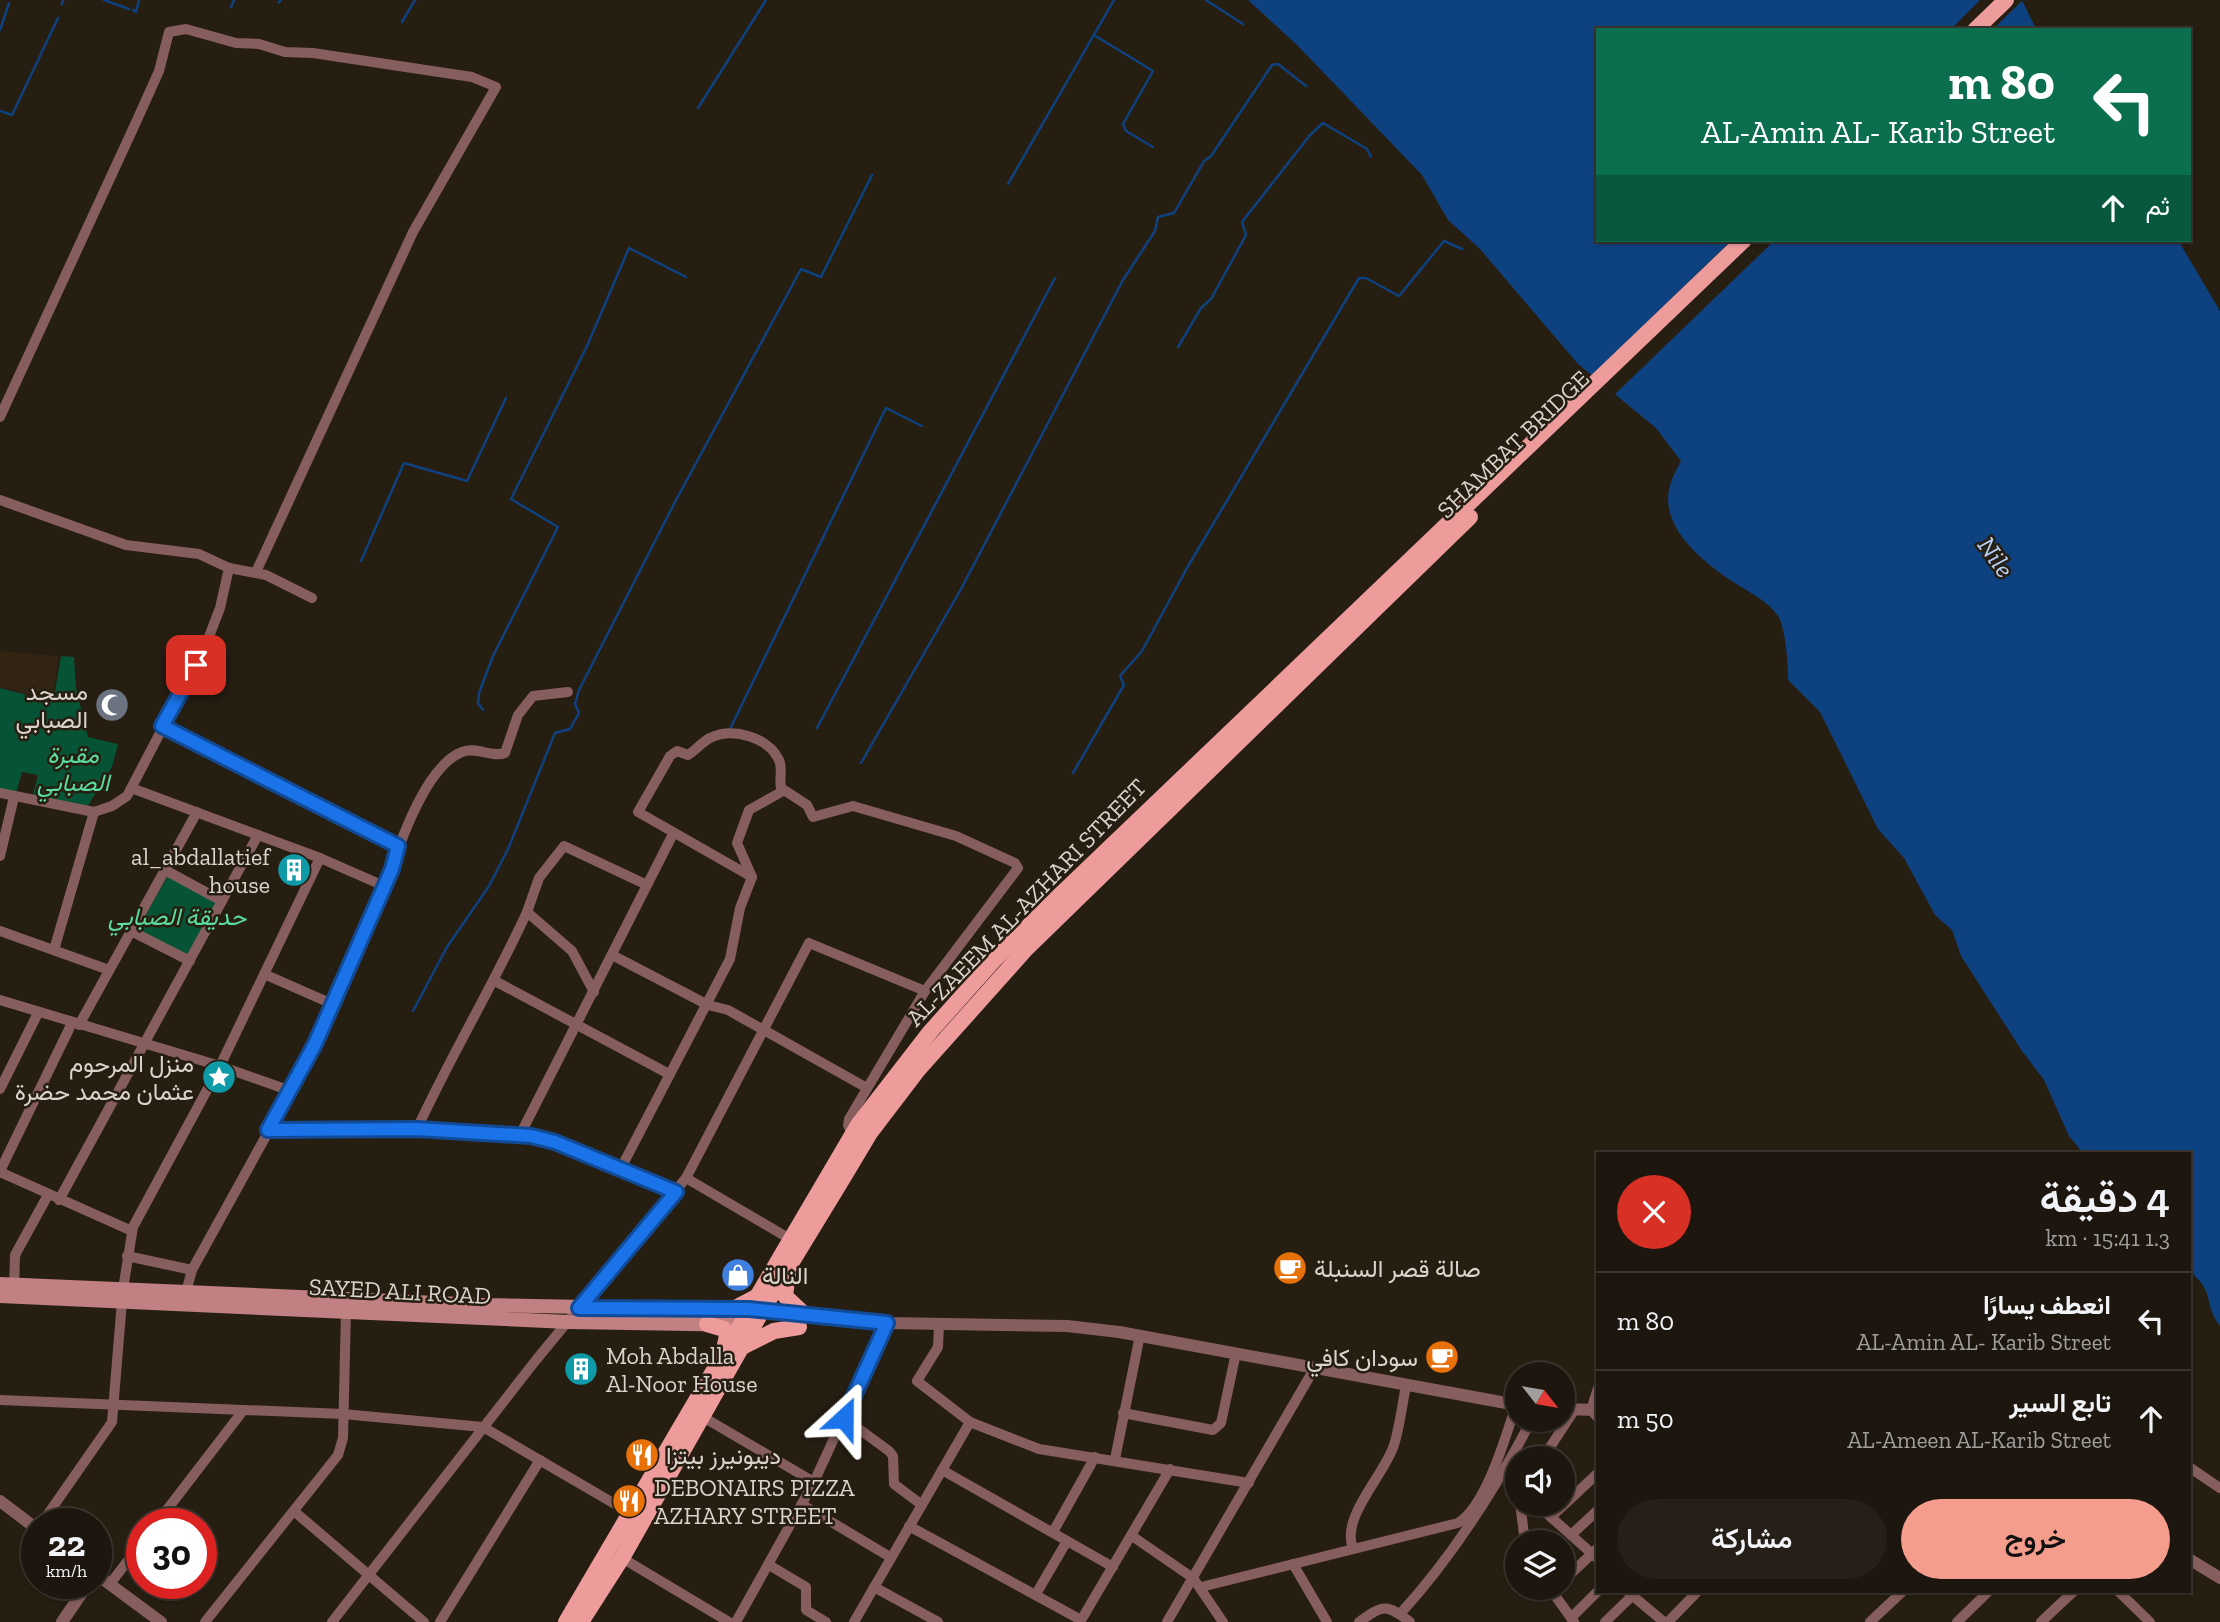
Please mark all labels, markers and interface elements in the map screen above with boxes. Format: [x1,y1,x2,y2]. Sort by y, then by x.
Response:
text: 80 m [1948,53,2055,112]
icon: left [2079,56,2170,147]
text: AL-Amin AL- Karib Street [1701,113,2055,151]
icon: ahead [2094,189,2132,227]
text: ثم [2146,190,2170,222]
street label: SHAMBAT BRIDGE [1431,364,1595,524]
water label: Nile [1971,530,2021,584]
pin [166,635,226,695]
icon: arrive [177,646,215,684]
place label: مسجد الصبابي [15,677,88,739]
mosque icon: مسجد الصبابي [93,686,131,724]
park label: مقبرة الصبابي [37,740,112,802]
street label: AL-ZAEEM AL-AZHARI STREET [900,772,1152,1032]
place label: al_abdallatief house [131,842,272,899]
building icon: al_abdallatief house [275,851,313,889]
park label: حديقة الصبابي [108,902,247,936]
place label: منزل المرحوم عثمان محمد حضرة [15,1049,194,1107]
place icon: منزل المرحوم عثمان محمد حضرة [200,1058,238,1096]
text: 4 دقيقة [2039,1172,2170,1223]
button: close [1617,1175,1691,1249]
text: 1.3 km · 15:41 [2045,1224,2170,1252]
cafe icon: صالة قصر السنبلة [1271,1249,1309,1287]
place label: صالة قصر السنبلة [1314,1254,1481,1284]
shop icon: النالة [719,1256,757,1294]
place label: النالة [762,1261,808,1290]
street label: SAYED ALI ROAD [308,1272,492,1310]
text: انعطف يسارًا [1983,1289,2111,1321]
icon: left [2132,1302,2170,1340]
text: 80 m [1617,1305,1674,1337]
text: AL-Amin AL- Karib Street [1857,1328,2111,1356]
cafe icon: سودان كافي [1423,1338,1461,1376]
place label: Moh Abdalla Al-Noor House [606,1341,757,1398]
place label: سودان كافي [1306,1343,1418,1377]
building icon: Moh Abdalla Al-Noor House [562,1350,600,1388]
north arrow [1505,1362,1575,1432]
map controls [1505,1362,1575,1600]
position arrow [807,1381,881,1455]
text: تابع السير [2009,1387,2111,1419]
icon: ahead [2132,1400,2170,1438]
text: 50 m [1617,1403,1674,1435]
text: AL-Ameen AL-Karib Street [1847,1426,2111,1454]
restaurant icon: ديبونيرز بيتزا [623,1436,661,1474]
place label: ديبونيرز بيتزا [666,1441,781,1471]
button: sound [1505,1446,1575,1516]
place label: DEBONAIRS PIZZA AZHARY STREET [654,1473,855,1530]
restaurant icon: DEBONAIRS PIZZA AZHARY STREET [610,1482,648,1520]
button: مشاركة [1617,1499,1887,1579]
button: خروج [1901,1499,2170,1579]
speed limit sign: 30 [126,1508,217,1599]
text: 22 [48,1523,85,1565]
button: layers [1505,1530,1575,1600]
text: km/h [46,1560,87,1582]

